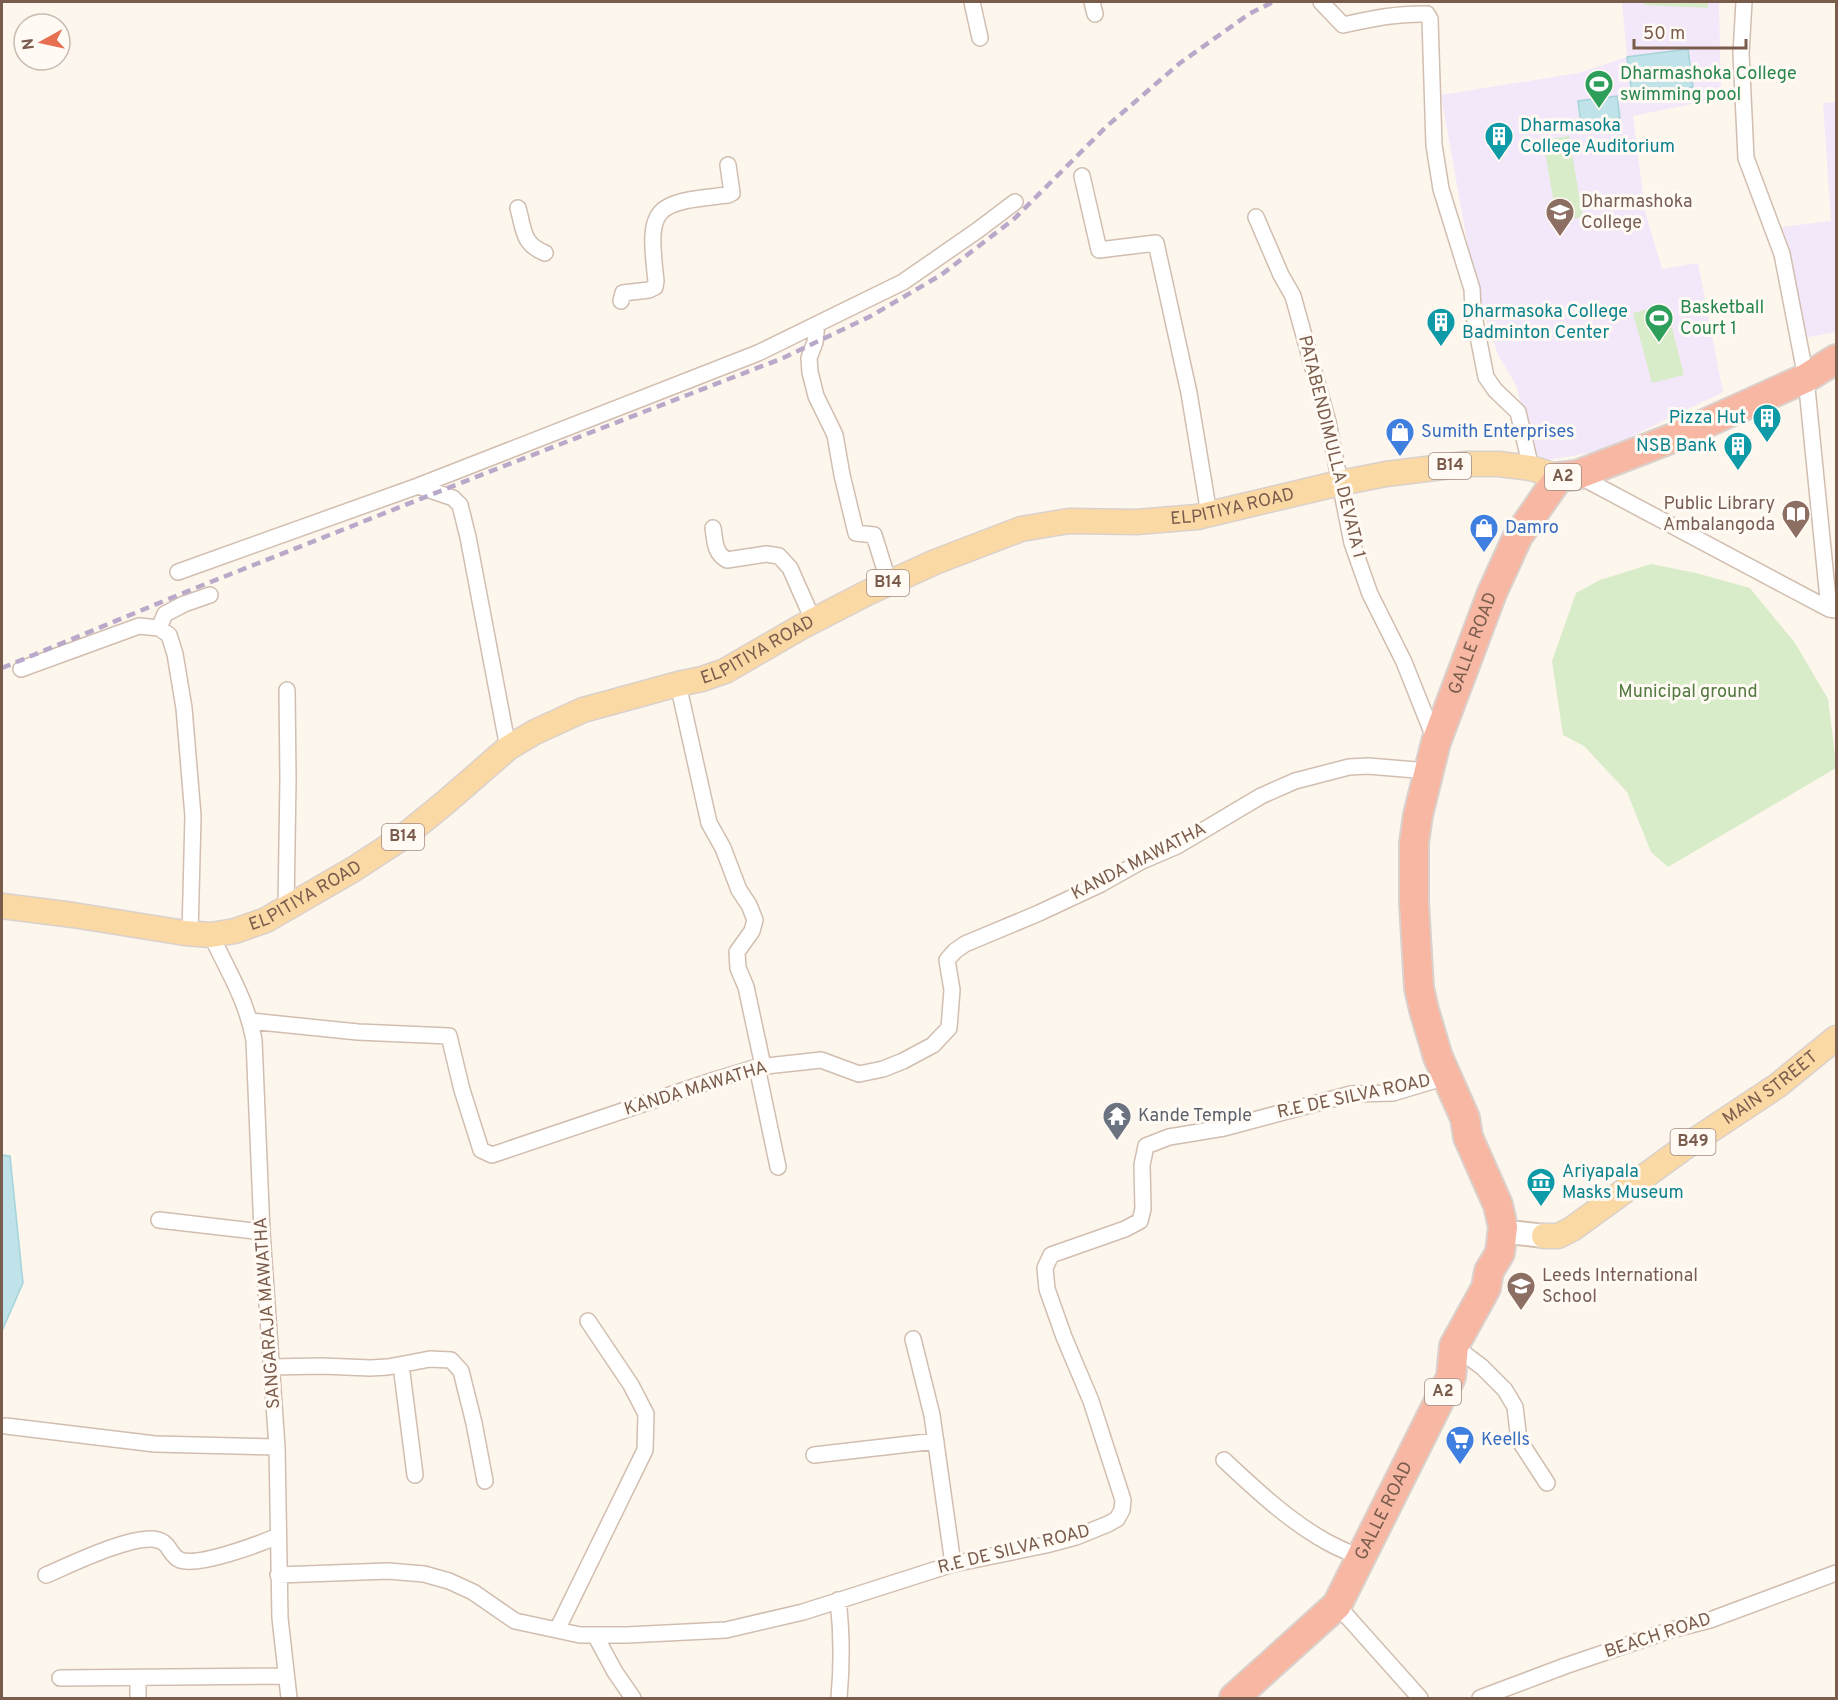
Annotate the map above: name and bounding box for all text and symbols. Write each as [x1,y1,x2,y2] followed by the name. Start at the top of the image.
[12,12,72,72] north arrow
[1634,12,1746,50] scale bar
[1643,23,1685,46] text: 50 m
[18,37,40,51] text: N
[1620,63,1797,107] place label: Dharmashoka College swimming pool
[1583,68,1615,110] sports icon: Dharmashoka College swimming pool
[1520,115,1675,159] place label: Dharmasoka College Auditorium
[1483,120,1515,162] building icon: Dharmasoka College Auditorium
[1581,191,1692,235] place label: Dharmashoka College
[1544,196,1576,238] school or university icon: Dharmashoka College
[1680,297,1764,341] place label: Basketball Court 1
[1462,301,1628,345] place label: Dharmasoka College Badminton Center
[1643,302,1675,344] sports icon: Basketball Court 1
[1425,306,1457,348] building icon: Dharmasoka College Badminton Center
[1292,333,1370,561] street label: PATABENDIMULLA DEVATA 1
[1751,402,1783,444] building icon: Pizza Hut
[1669,407,1746,430] place label: Pizza Hut
[1384,416,1416,458] shop icon: Sumith Enterprises
[1421,421,1574,444] place label: Sumith Enterprises
[1722,430,1754,472] building icon: NSB Bank
[1636,435,1717,458] place label: NSB Bank
[1429,453,1471,479] road number: B14
[1545,464,1581,490] road number: A2
[1169,483,1297,531] street label: ELPITIYA ROAD
[1663,493,1775,537] place label: Public Library Ambalangoda
[1780,498,1812,540] library icon: Public Library Ambalangoda
[1468,512,1500,554] shop icon: Damro
[1505,517,1559,540] place label: Damro
[867,570,909,596] road number: B14
[1443,589,1503,698] street label: GALLE ROAD
[698,611,818,690] street label: ELPITIYA ROAD
[1618,681,1758,704] park label: Municipal ground
[1068,818,1210,906] street label: KANDA MAWATHA
[382,824,424,850] road number: B14
[246,855,366,937] street label: ELPITIYA ROAD
[1718,1046,1823,1130] street label: MAIN STREET
[622,1056,770,1122] street label: KANDA MAWATHA
[1275,1069,1433,1125] street label: R.E DE SILVA ROAD
[1101,1100,1133,1142] temple icon: Kande Temple
[1138,1105,1252,1128] place label: Kande Temple
[1670,1129,1716,1155] road number: B49
[1562,1161,1684,1205] place label: Ariyapala Masks Museum
[1525,1166,1557,1208] museum icon: Ariyapala Masks Museum
[250,1216,286,1410] street label: SANGARAJA MAWATHA
[1542,1265,1698,1309] place label: Leeds International School
[1505,1270,1537,1312] school or university icon: Leeds International School
[1425,1379,1461,1405] road number: A2
[1444,1424,1476,1466] supermarket icon: Keells
[1481,1429,1530,1452] place label: Keells
[1350,1458,1418,1564] street label: GALLE ROAD
[935,1520,1093,1580] street label: R.E DE SILVA ROAD
[1602,1608,1714,1664] street label: BEACH ROAD

